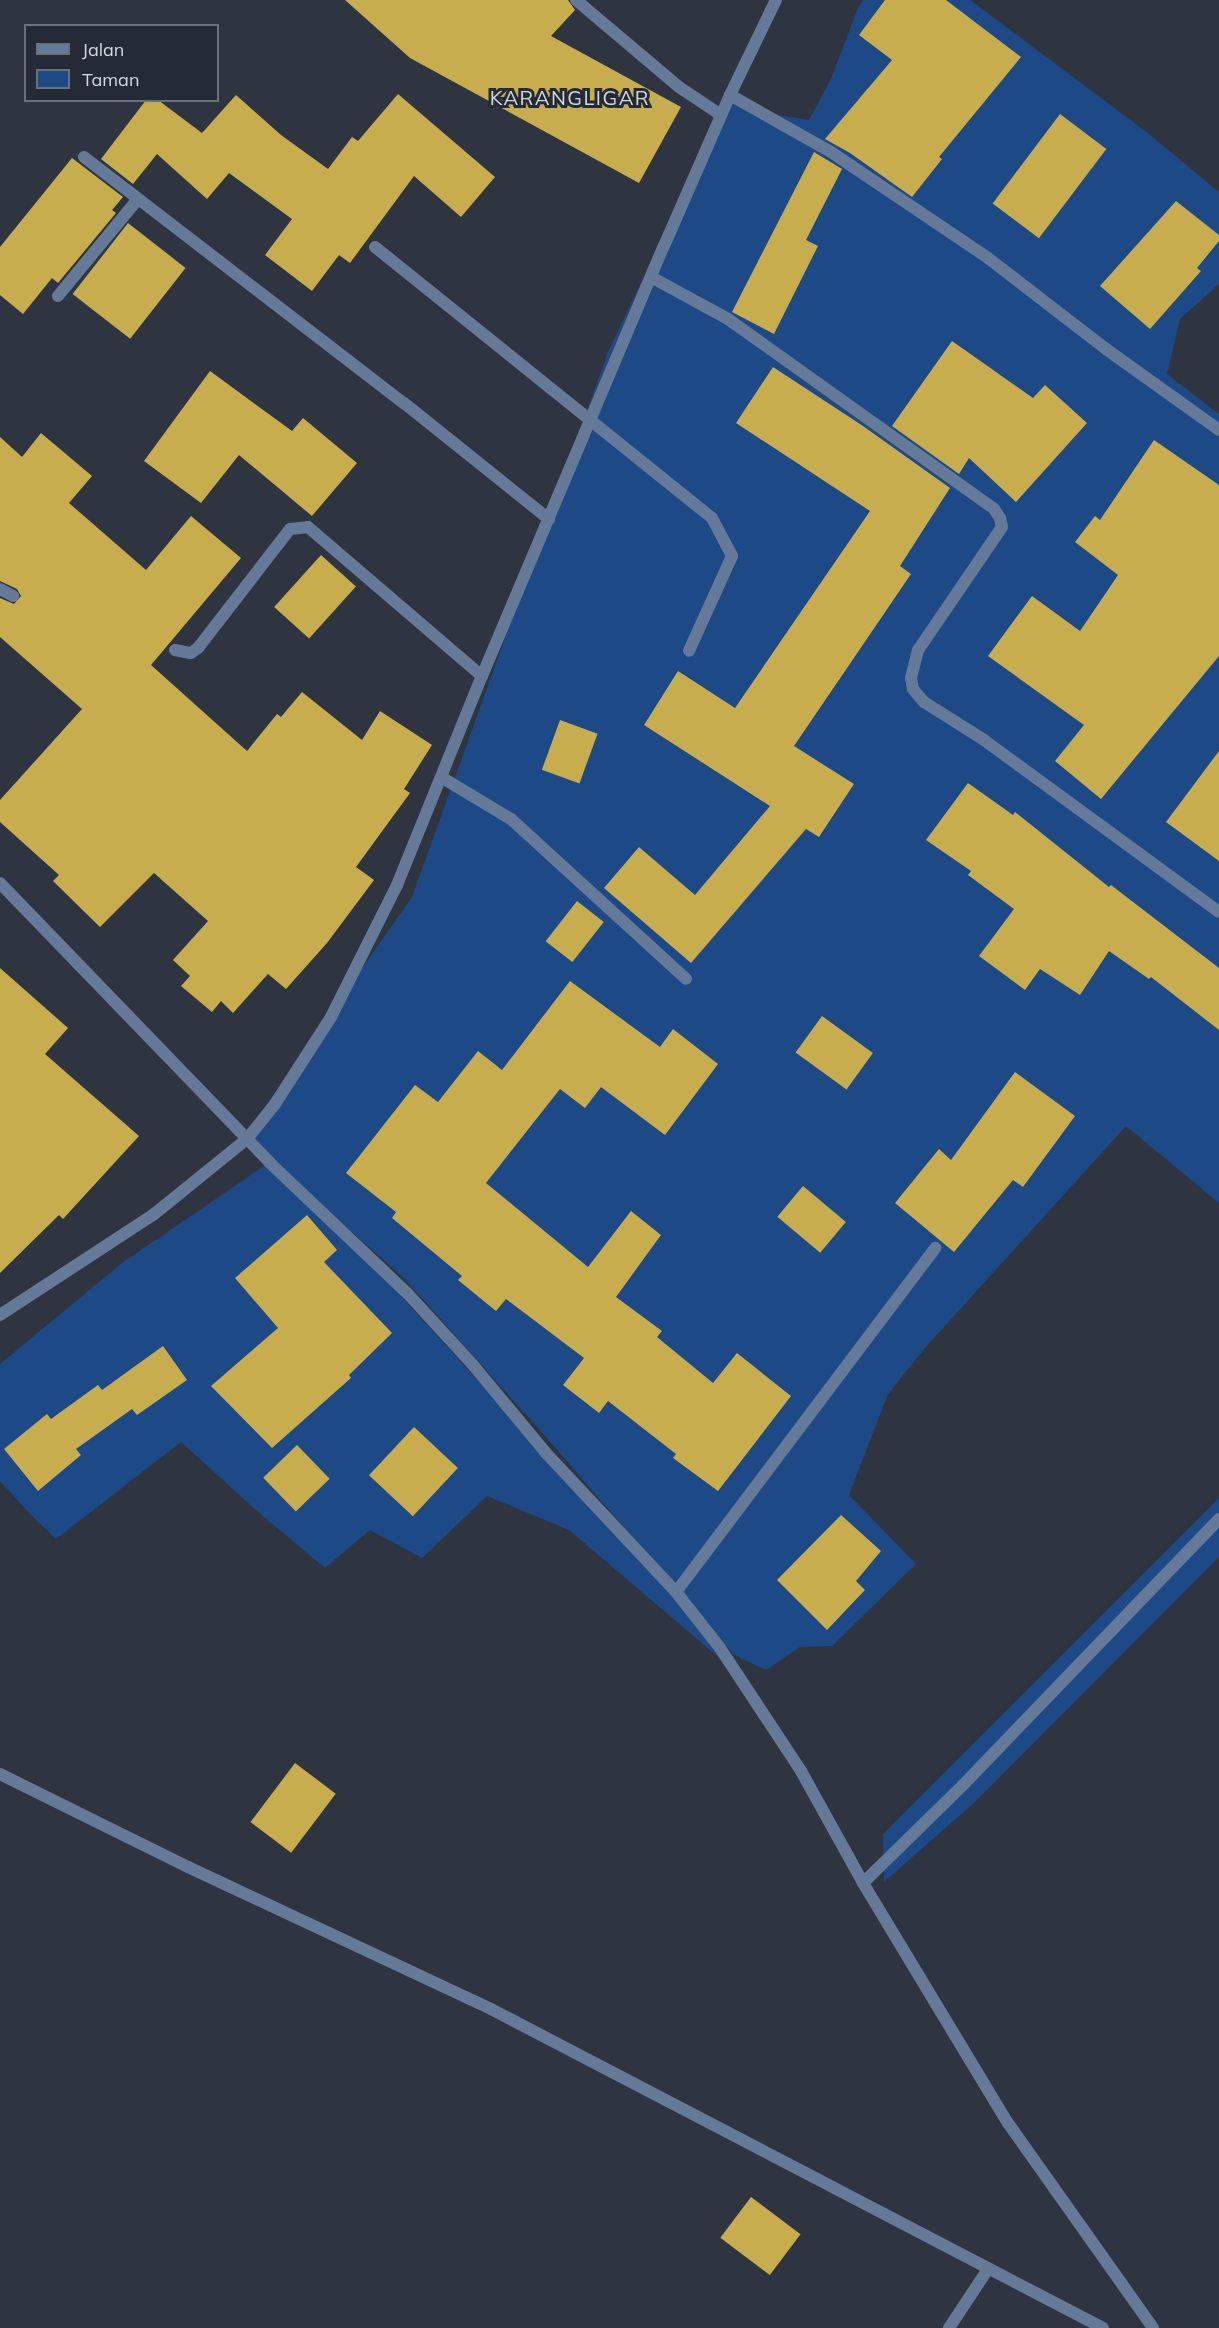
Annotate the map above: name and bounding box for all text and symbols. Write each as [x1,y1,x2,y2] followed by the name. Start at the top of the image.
[24,24,219,102] legend
[82,38,124,61] text: Jalan
[82,68,139,91] text: Taman
[490,85,650,109] district label: KARANGLIGAR

